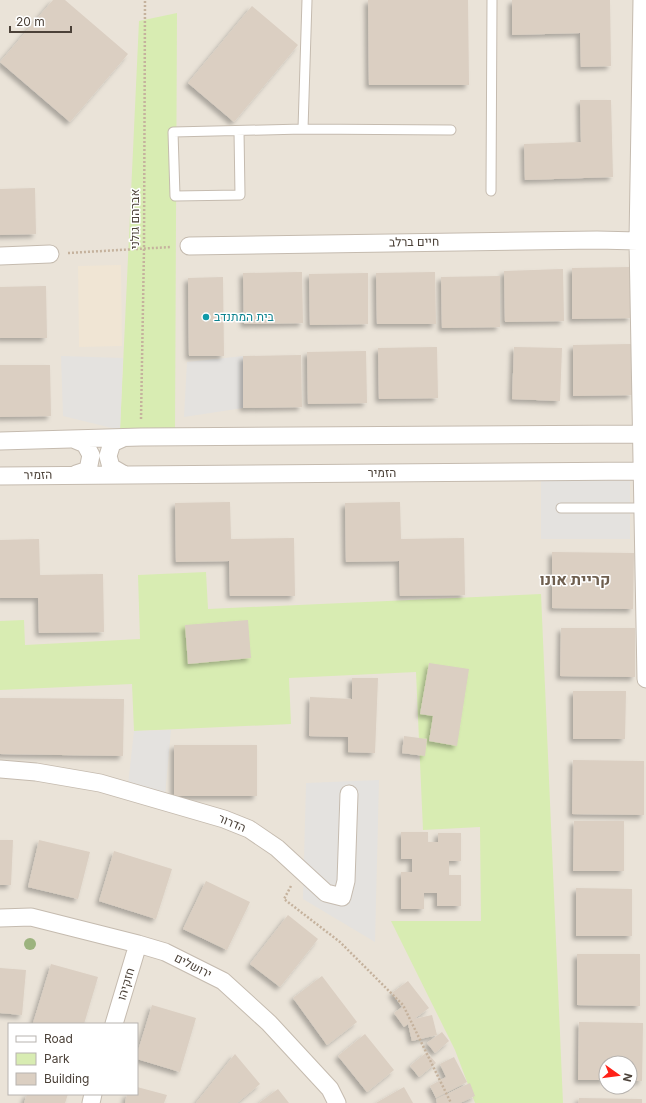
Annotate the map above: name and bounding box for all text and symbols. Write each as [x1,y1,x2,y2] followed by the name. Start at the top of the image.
[10,8,71,34] scale bar
[16,14,45,29] text: 20 m
[127,189,142,249] street label: אברהם גולני
[389,234,439,249] street label: חיים ברלב
[214,309,275,324] place label: בית המתנדב
[201,312,211,322] marker: בית המתנדב
[368,465,396,480] street label: הזמיר
[24,467,52,482] street label: הזמיר
[540,569,610,589] district label: קריית אונו
[216,810,248,835] street label: הדרור
[172,950,214,981] street label: ירושלים
[113,966,138,1002] street label: חזקיהו
[8,1023,138,1095] legend
[44,1031,73,1046] text: Road
[44,1051,70,1066] text: Park
[598,1055,638,1095] north arrow
[44,1071,89,1086] text: Building
[620,1072,636,1083] text: N

